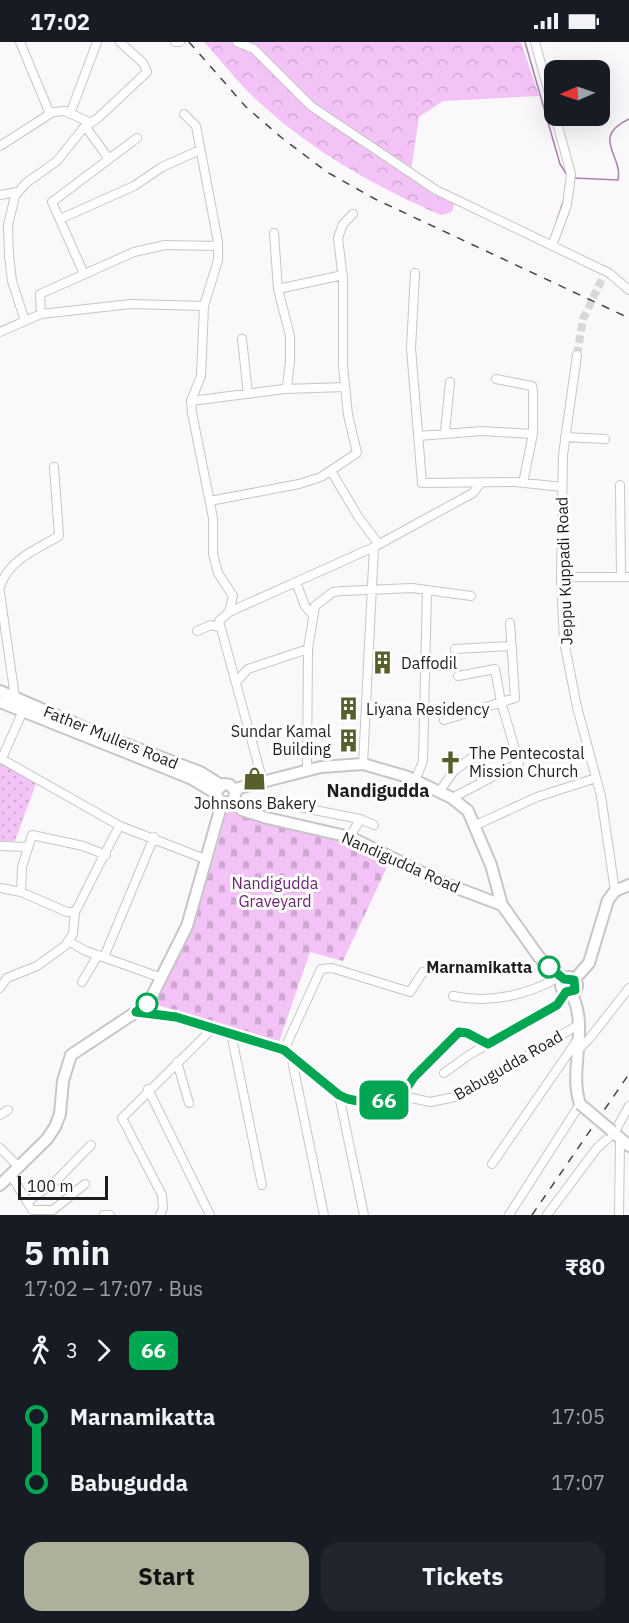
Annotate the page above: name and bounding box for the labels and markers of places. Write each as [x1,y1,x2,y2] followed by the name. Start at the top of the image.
[370,650,396,676] building icon: Daffodil
[401,653,457,673] place label: Daffodil
[335,696,361,722] building icon: Liyana Residency
[366,699,490,719] place label: Liyana Residency
[231,721,332,759] place label: Sundar Kamal Building
[336,727,362,753] building icon: Sundar Kamal Building
[469,743,585,781] place label: The Pentecostal Mission Church
[438,749,464,775] church icon: The Pentecostal Mission Church
[242,765,268,791] shop icon: Johnsons Bakery
[194,793,316,813] place label: Johnsons Bakery
[538,956,560,978] marker: Marnamikatta
[426,957,532,977] place label: Marnamikatta
[136,993,158,1015] unlabelled marker

